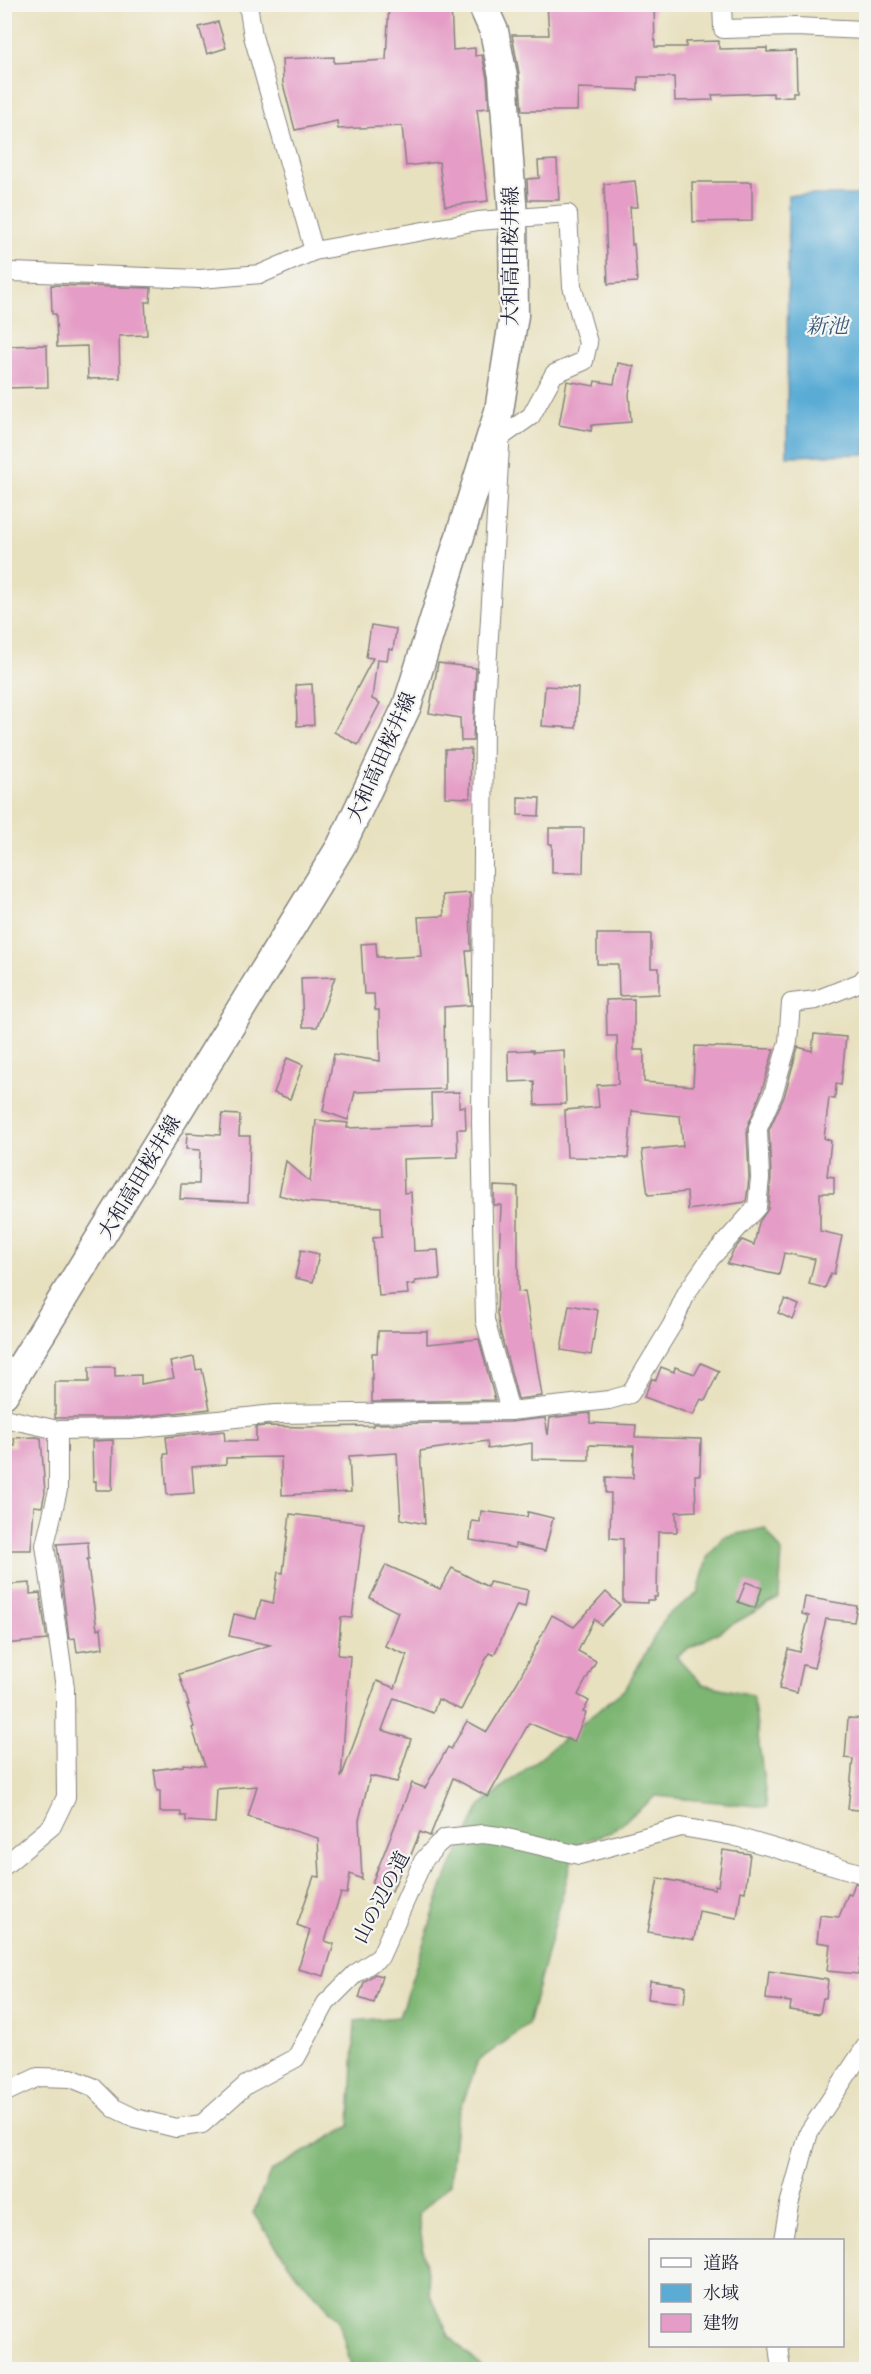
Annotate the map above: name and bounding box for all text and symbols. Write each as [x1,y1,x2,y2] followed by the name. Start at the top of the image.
[498,186,522,326] street label: 大和高田桜井線
[806,313,850,338] water label: 新池
[342,688,420,826] street label: 大和高田桜井線
[93,1111,185,1243] street label: 大和高田桜井線
[348,1847,414,1947] street label: 山の辺の道
[649,2239,844,2347] legend
[703,2252,739,2274] text: 道路
[703,2282,739,2304] text: 水域
[703,2312,739,2334] text: 建物

